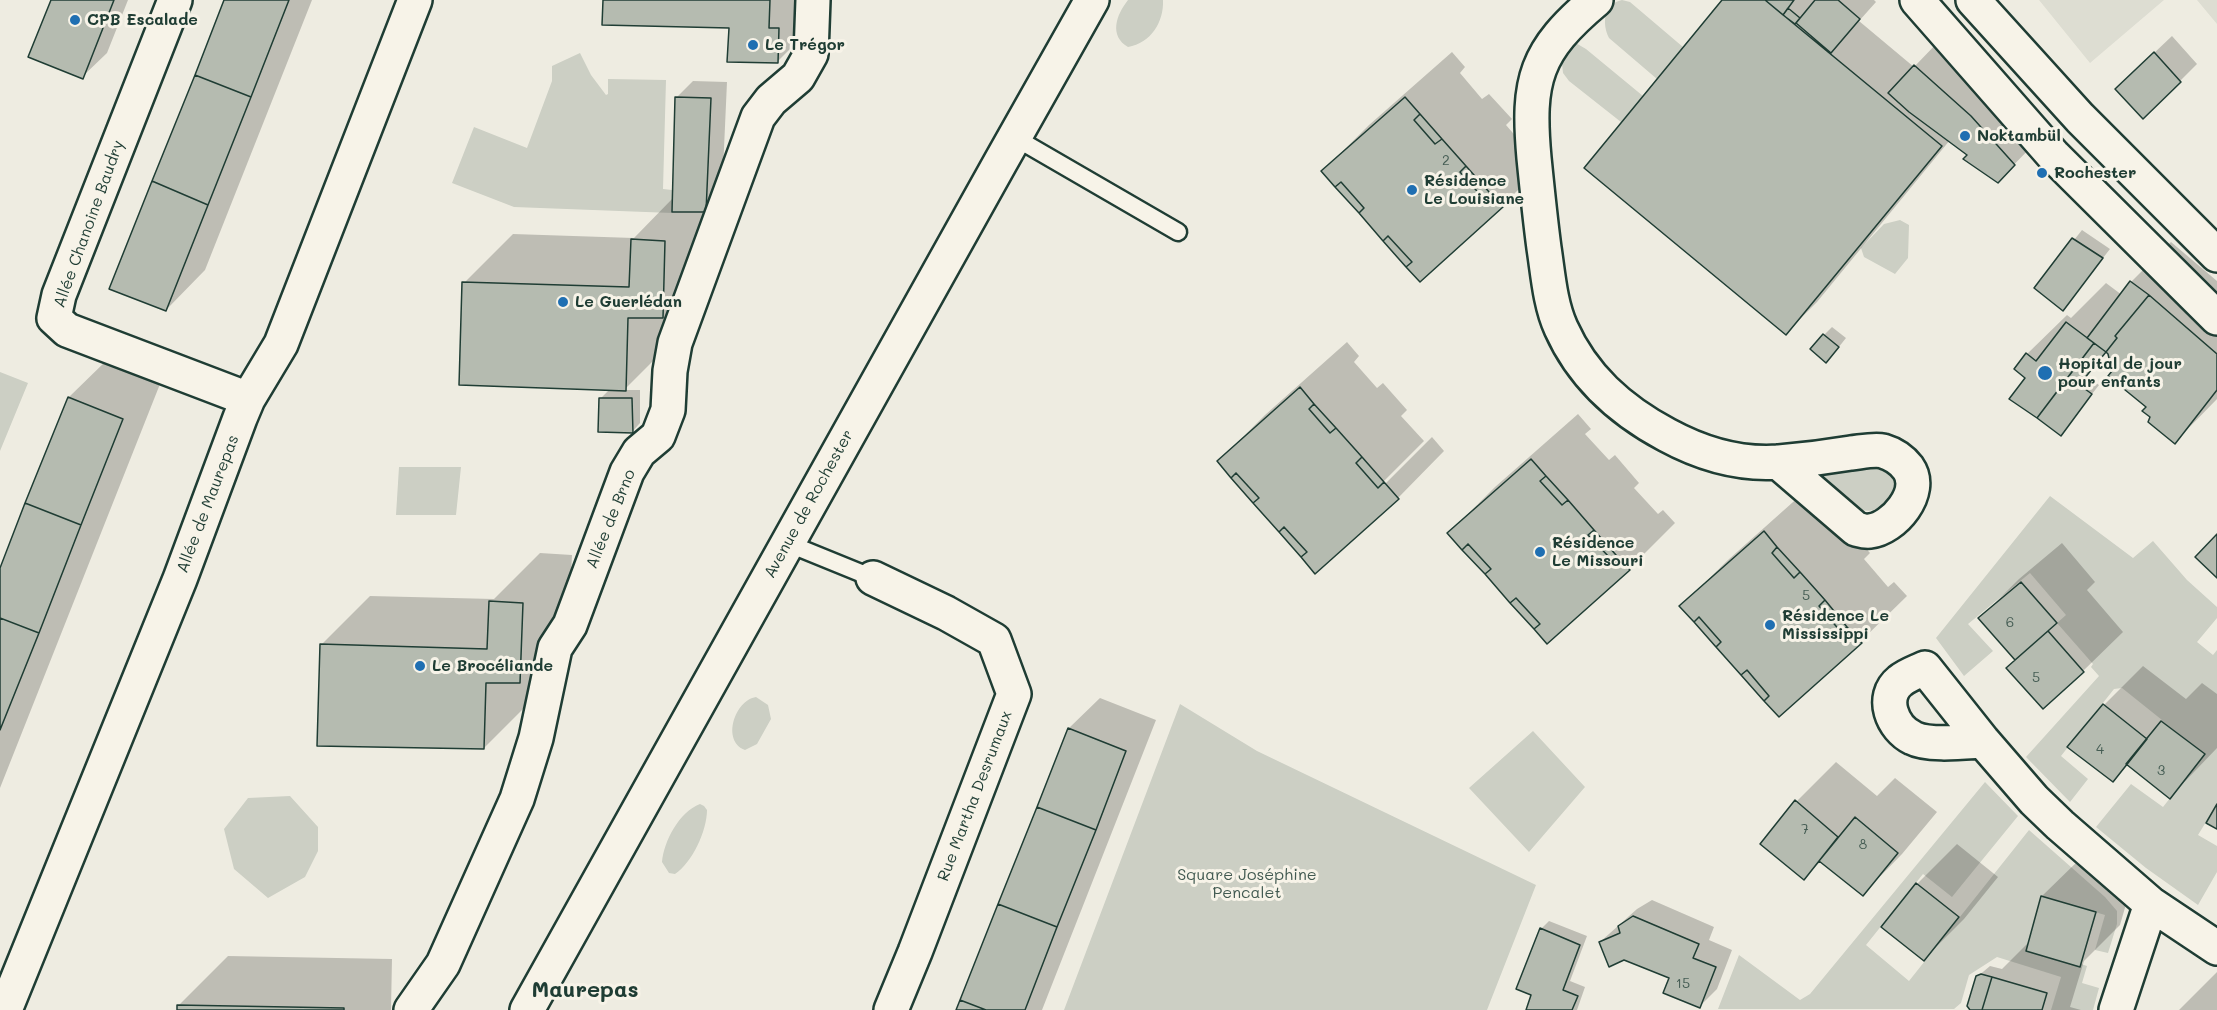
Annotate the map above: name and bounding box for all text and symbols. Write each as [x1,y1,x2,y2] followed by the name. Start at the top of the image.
[87,10,198,30] place label: CPB Escalade
[68,13,82,27] marker: CPB Escalade
[765,35,845,55] place label: Le Trégor
[746,38,760,52] marker: Le Trégor
[1977,126,2061,146] place label: Noktambül
[1958,129,1972,143] marker: Noktambül
[50,138,128,310] street label: Allée Chanoine Baudry
[1442,153,1450,169] house number: 2
[2054,163,2136,183] place label: Rochester
[2035,166,2049,180] marker: Rochester
[1424,171,1524,209] place label: Résidence Le Louisiane
[1405,183,1419,197] marker: Résidence Le Louisiane
[575,292,682,312] place label: Le Guerlédan
[556,295,570,309] marker: Le Guerlédan
[2058,354,2182,392] place label: Hopital de jour pour enfants
[2036,364,2054,382] marker: Hopital de jour pour enfants
[760,427,858,581] street label: Avenue de Rochester
[173,432,243,576] street label: Allée de Maurepas
[582,466,640,572] street label: Allée de Brno
[1552,533,1644,571] place label: Résidence Le Missouri
[1533,545,1547,559] marker: Résidence Le Missouri
[1802,588,1810,604] house number: 5
[1782,606,1889,644] place label: Résidence Le Mississippi
[2006,615,2014,631] house number: 6
[1763,618,1777,632] marker: Résidence Le Mississippi
[432,656,553,676] place label: Le Brocéliande
[413,659,427,673] marker: Le Brocéliande
[2032,670,2040,686] house number: 5
[934,708,1016,884] street label: Rue Martha Desrumaux
[2096,742,2104,758] house number: 4
[2157,763,2165,779] house number: 3
[1801,822,1809,838] house number: 7
[1859,837,1867,853] house number: 8
[1177,865,1317,903] park label: Square Joséphine Pencalet
[1676,976,1690,992] house number: 15
[532,977,638,1003] district label: Maurepas

